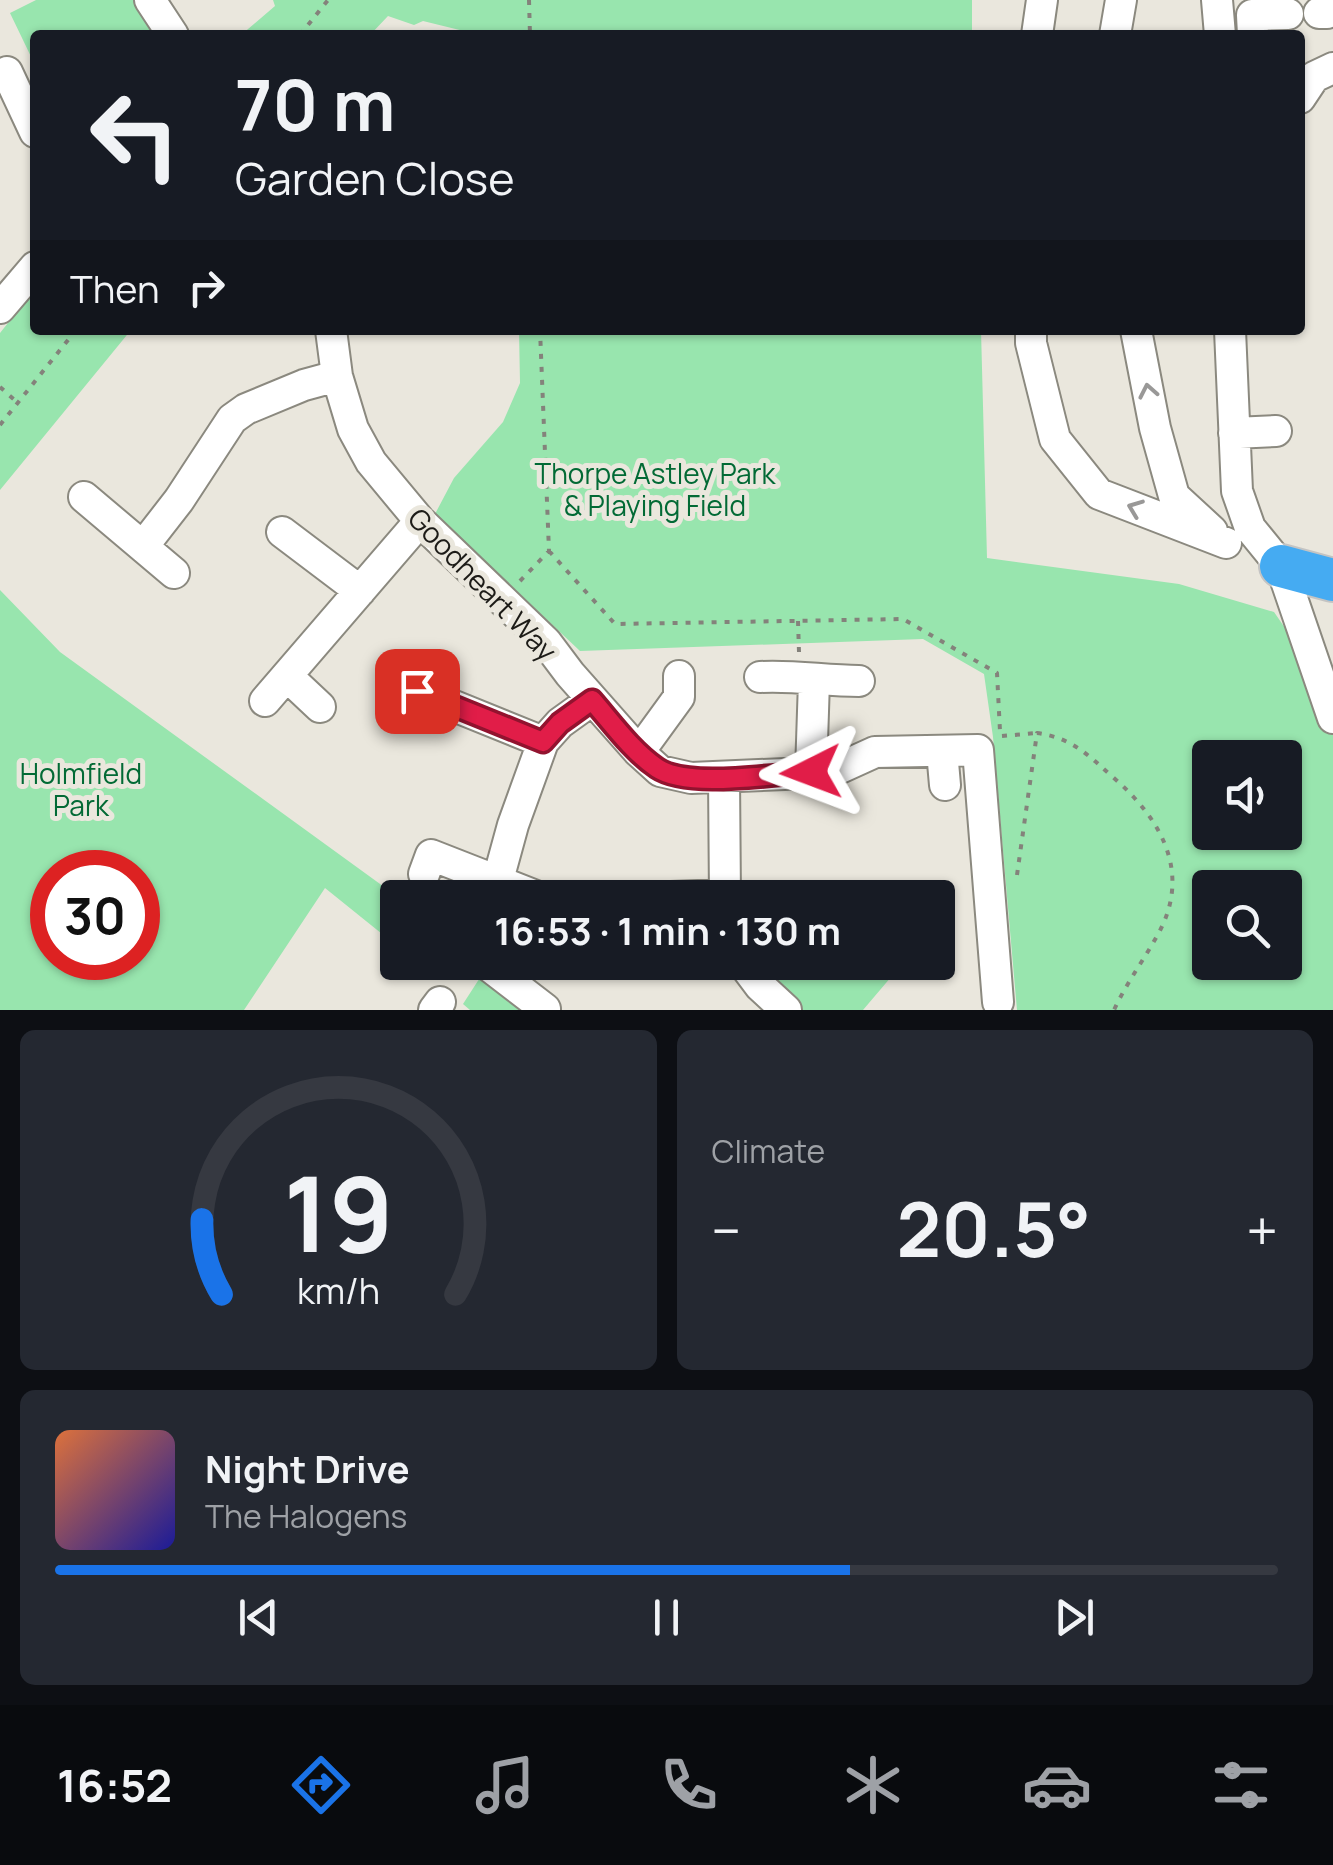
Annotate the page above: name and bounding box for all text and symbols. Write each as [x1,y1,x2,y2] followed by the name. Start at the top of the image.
[235,56,395,152] text: 70 m
[70,70,200,200] icon: left
[235,147,515,209] text: Garden Close
[179,260,234,315] icon: right
[70,262,159,314] text: Then
[1138,383,1159,399] one-way arrow
[535,454,777,524] park label: Thorpe Astley Park & Playing Field
[400,499,566,669] street label: Goodheart Way
[1127,499,1144,520] one-way arrow
[375,649,460,734] pin
[390,664,445,719] icon: arrive
[759,720,863,824] position arrow
[1192,740,1302,980] map controls
[1192,740,1302,850] button: sound
[20,754,142,824] park label: Holmfield Park
[30,850,160,980] speed limit sign: 30
[1192,870,1302,980] button: search
[494,904,841,956] text: 16:53 · 1 min · 130 m
[712,1129,825,1173] text: Climate
[283,1141,393,1283] text: 19
[897,1177,1091,1280] text: 20.5°
[712,1192,741,1268] text: −
[1246,1192,1278,1268] text: +
[297,1266,380,1315] text: km/h
[205,1442,410,1494] text: Night Drive
[205,1494,407,1538] text: The Halogens
[231,1590,286,1645] icon: previous
[639,1590,694,1645] icon: pause
[1047,1590,1102,1645] icon: next
[286,1750,356,1820] icon: directions
[470,1750,540,1820] icon: music
[654,1750,724,1820] icon: phone
[838,1750,908,1820] icon: climate
[1022,1750,1092,1820] icon: car
[1206,1750,1276,1820] icon: filters
[57,1754,172,1816] text: 16:52

